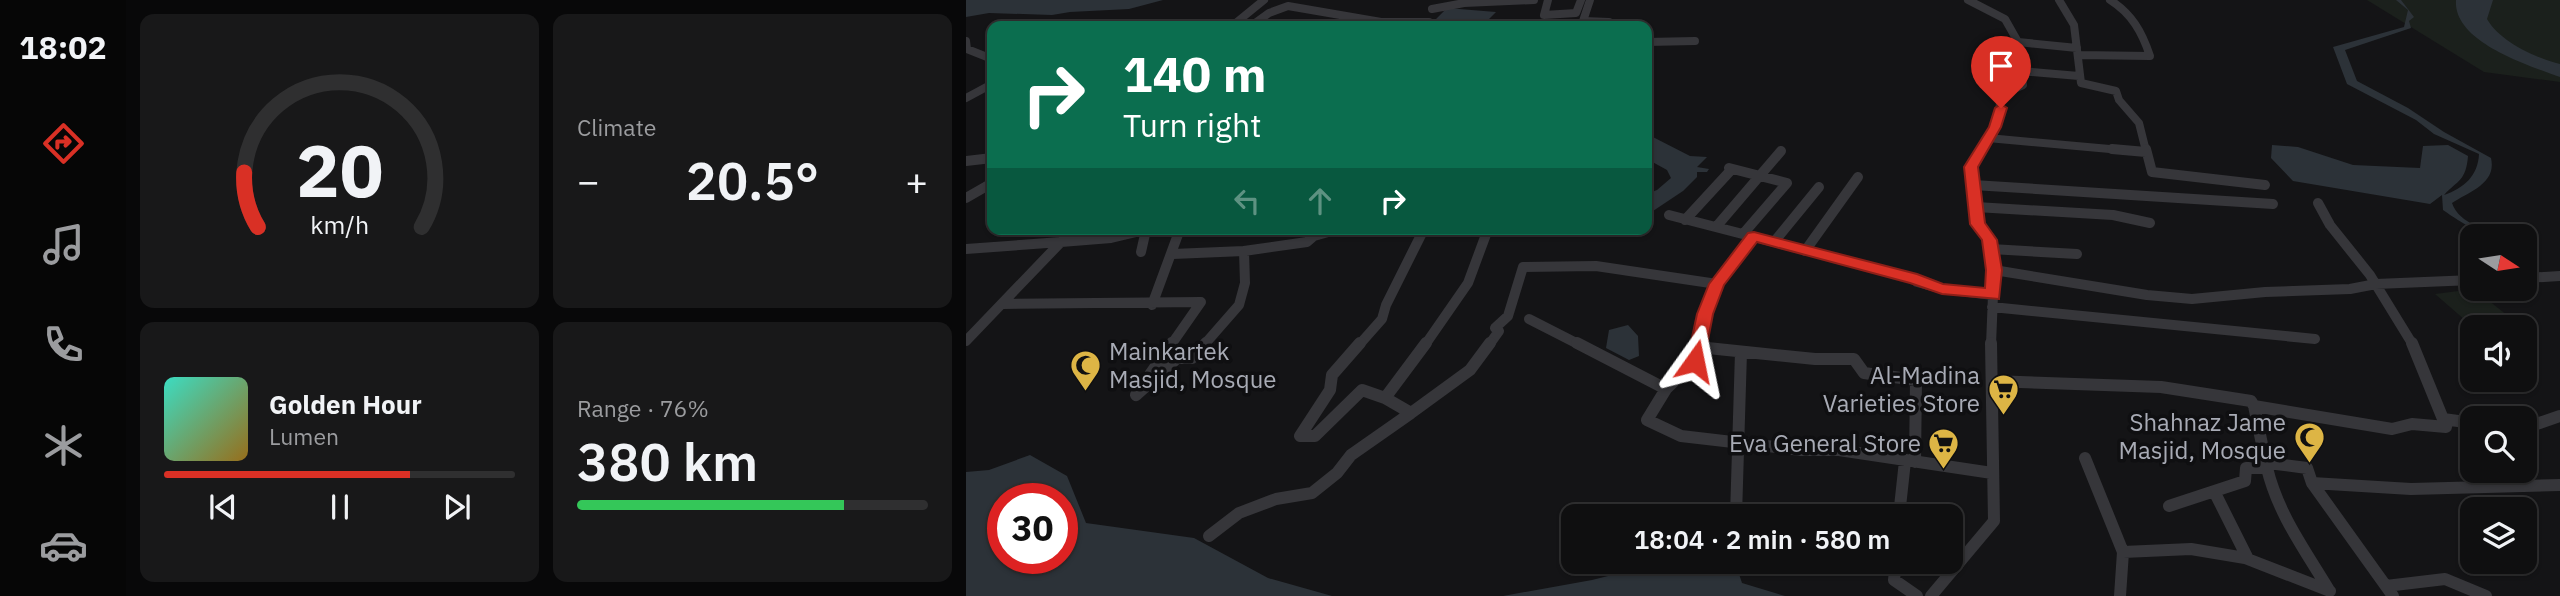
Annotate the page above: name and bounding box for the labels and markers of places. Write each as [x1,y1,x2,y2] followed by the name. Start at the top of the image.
[1971,36,2031,108] pin
[1109,335,1276,395] place label: Mainkartek Masjid, Mosque
[1069,349,1103,393] mosque icon: Mainkartek Masjid, Mosque
[1823,359,1980,419] place label: Al-Madina Varieties Store
[1986,373,2020,417] supermarket icon: Al-Madina Varieties Store
[2119,406,2286,466] place label: Shahnaz Jame Masjid, Mosque
[2292,420,2326,464] mosque icon: Shahnaz Jame Masjid, Mosque
[1729,427,1921,459] place label: Eva General Store
[1927,427,1961,471] supermarket icon: Eva General Store

